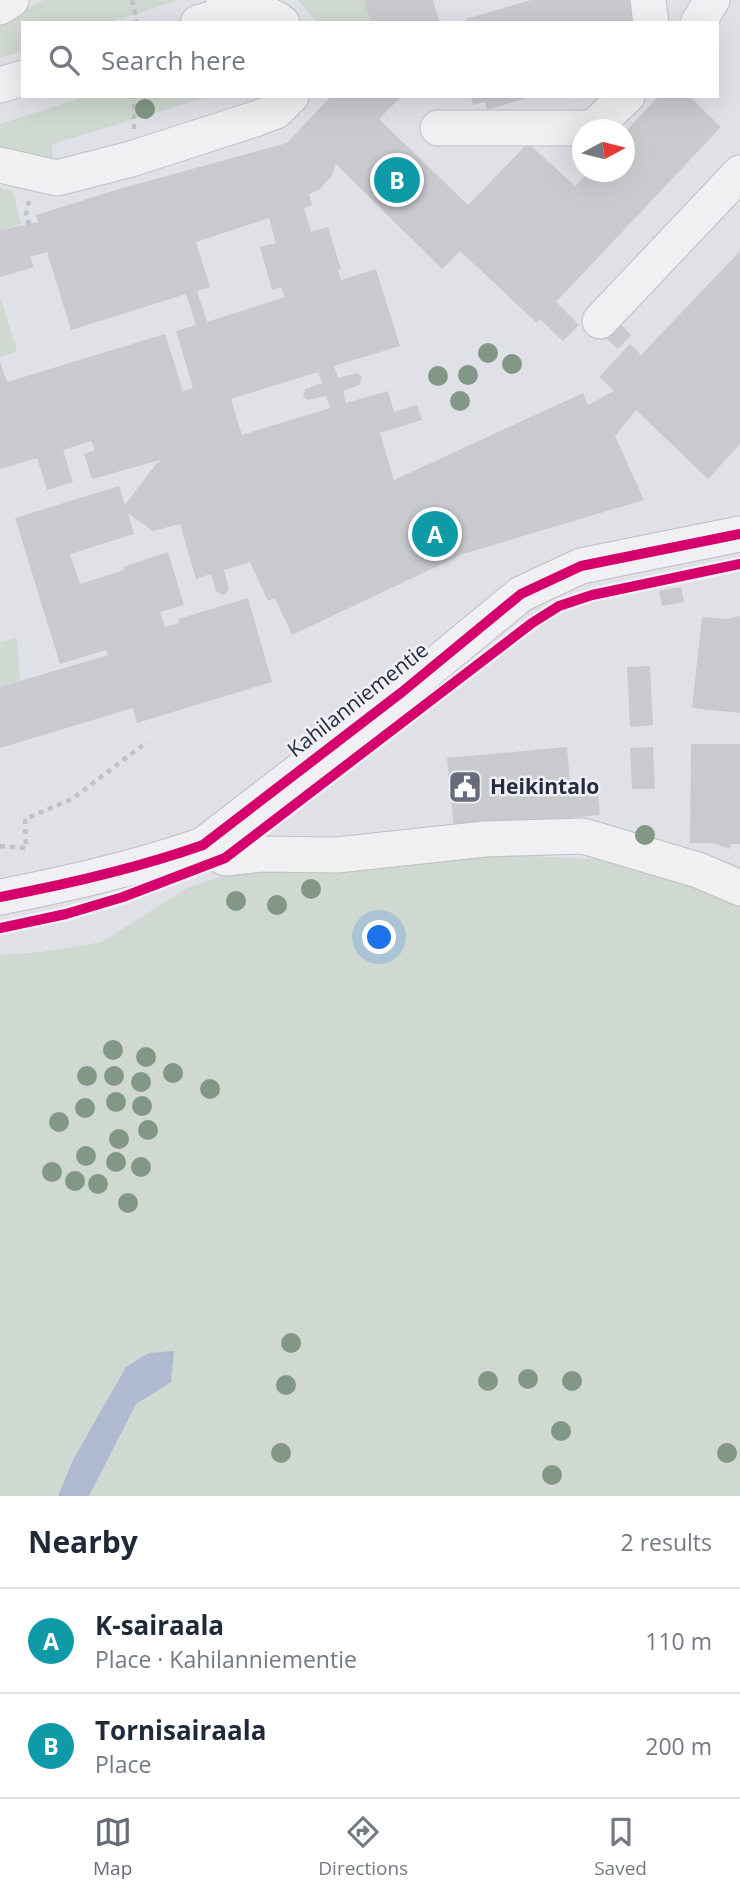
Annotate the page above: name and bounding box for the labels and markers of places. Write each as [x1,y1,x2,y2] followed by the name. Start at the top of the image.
[374,154,420,206] pin: B
[412,508,458,560] pin: A
[446,768,484,806] public building icon: Heikintalo
[490,772,599,800] place label: Heikintalo

